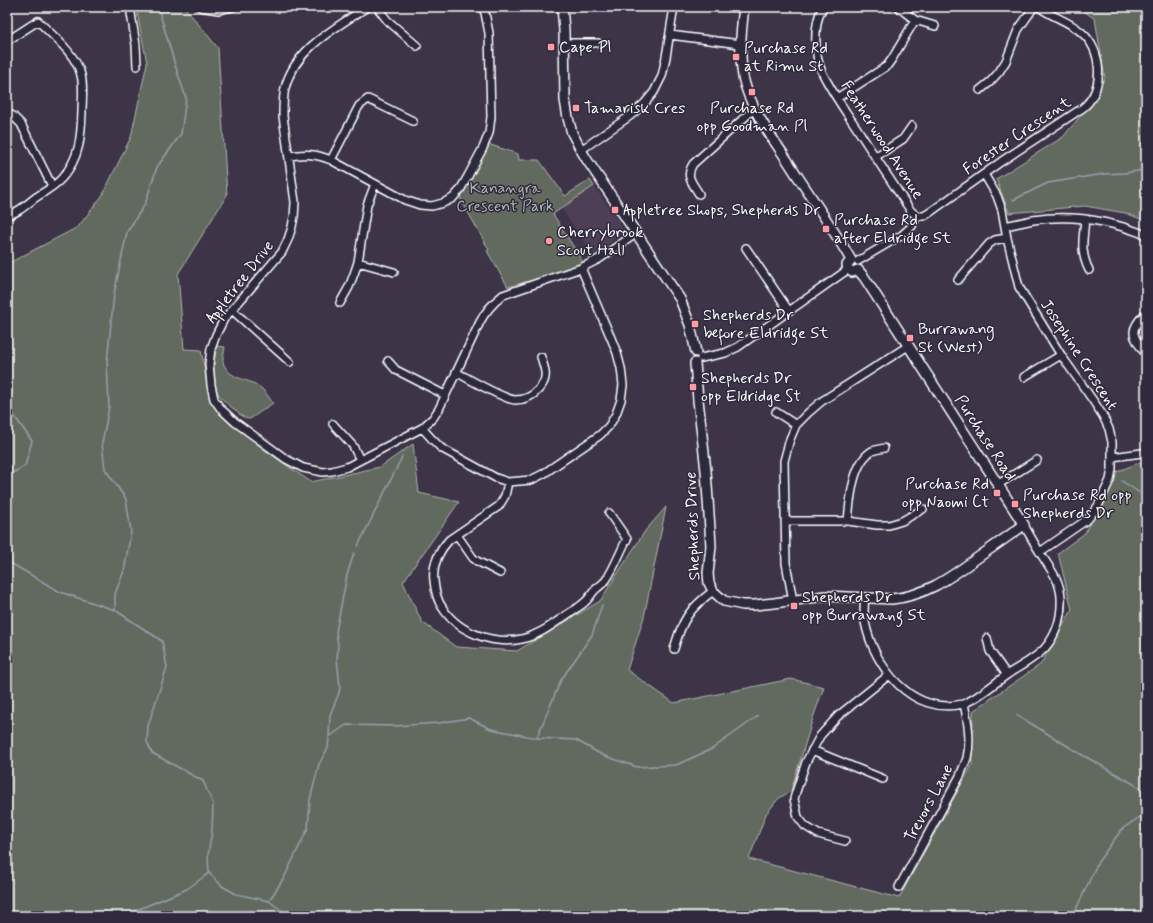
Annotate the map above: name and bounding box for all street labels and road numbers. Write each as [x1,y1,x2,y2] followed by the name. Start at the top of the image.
[836,77,928,204] street label: Featherwood Avenue
[959,92,1076,180] street label: Forester Crescent
[201,236,280,328] street label: Appletree Drive
[1035,296,1123,414] street label: Josephine Crescent
[949,391,1021,485] street label: Purchase Road
[681,471,705,581] street label: Shepherds Drive
[900,760,958,846] street label: Trevors Lane

